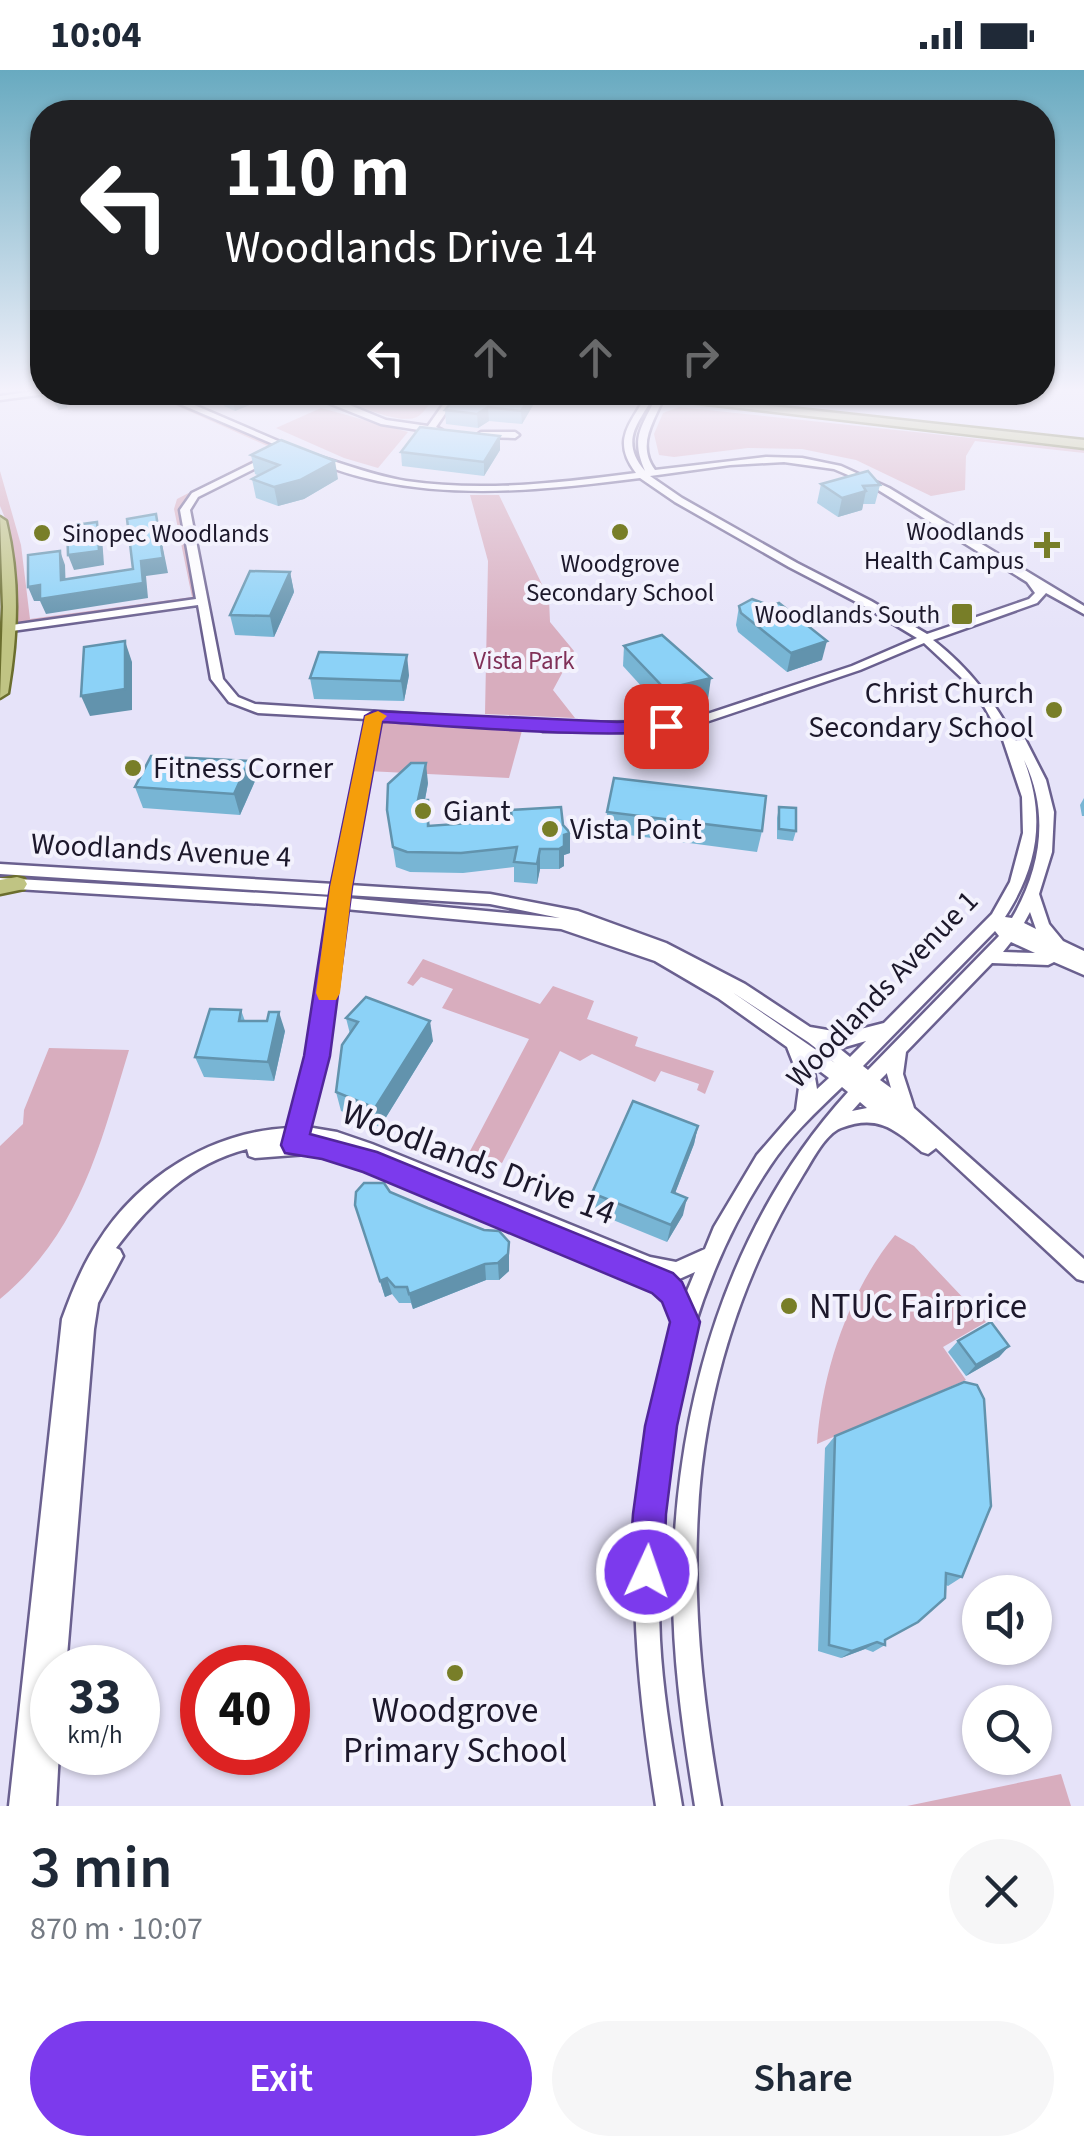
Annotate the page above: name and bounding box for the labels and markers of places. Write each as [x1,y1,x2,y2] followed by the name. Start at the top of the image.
[864,514,1024,579] place label: Woodlands Health Campus
[62,516,269,552] place label: Sinopec Woodlands
[609,521,631,543] marker: Woodgrove Secondary School
[31,522,53,544] marker: Sinopec Woodlands
[1034,532,1060,558] marker: Woodlands Health Campus
[526,546,714,611] place label: Woodgrove Secondary School
[755,597,940,633] place label: Woodlands South
[949,601,975,627] marker: Woodlands South
[808,672,1034,749] place label: Christ Church Secondary School
[624,684,709,769] pin
[1043,699,1065,721] marker: Christ Church Secondary School
[153,747,334,790] place label: Fitness Corner
[122,757,144,779] marker: Fitness Corner
[443,790,511,833] place label: Giant
[412,800,434,822] marker: Giant
[570,808,702,851] place label: Vista Point
[539,818,561,840] marker: Vista Point
[809,1282,1027,1332] place label: NTUC Fairprice
[778,1295,800,1317] marker: NTUC Fairprice
[444,1662,466,1684] marker: Woodgrove Primary School
[343,1686,567,1776] place label: Woodgrove Primary School

